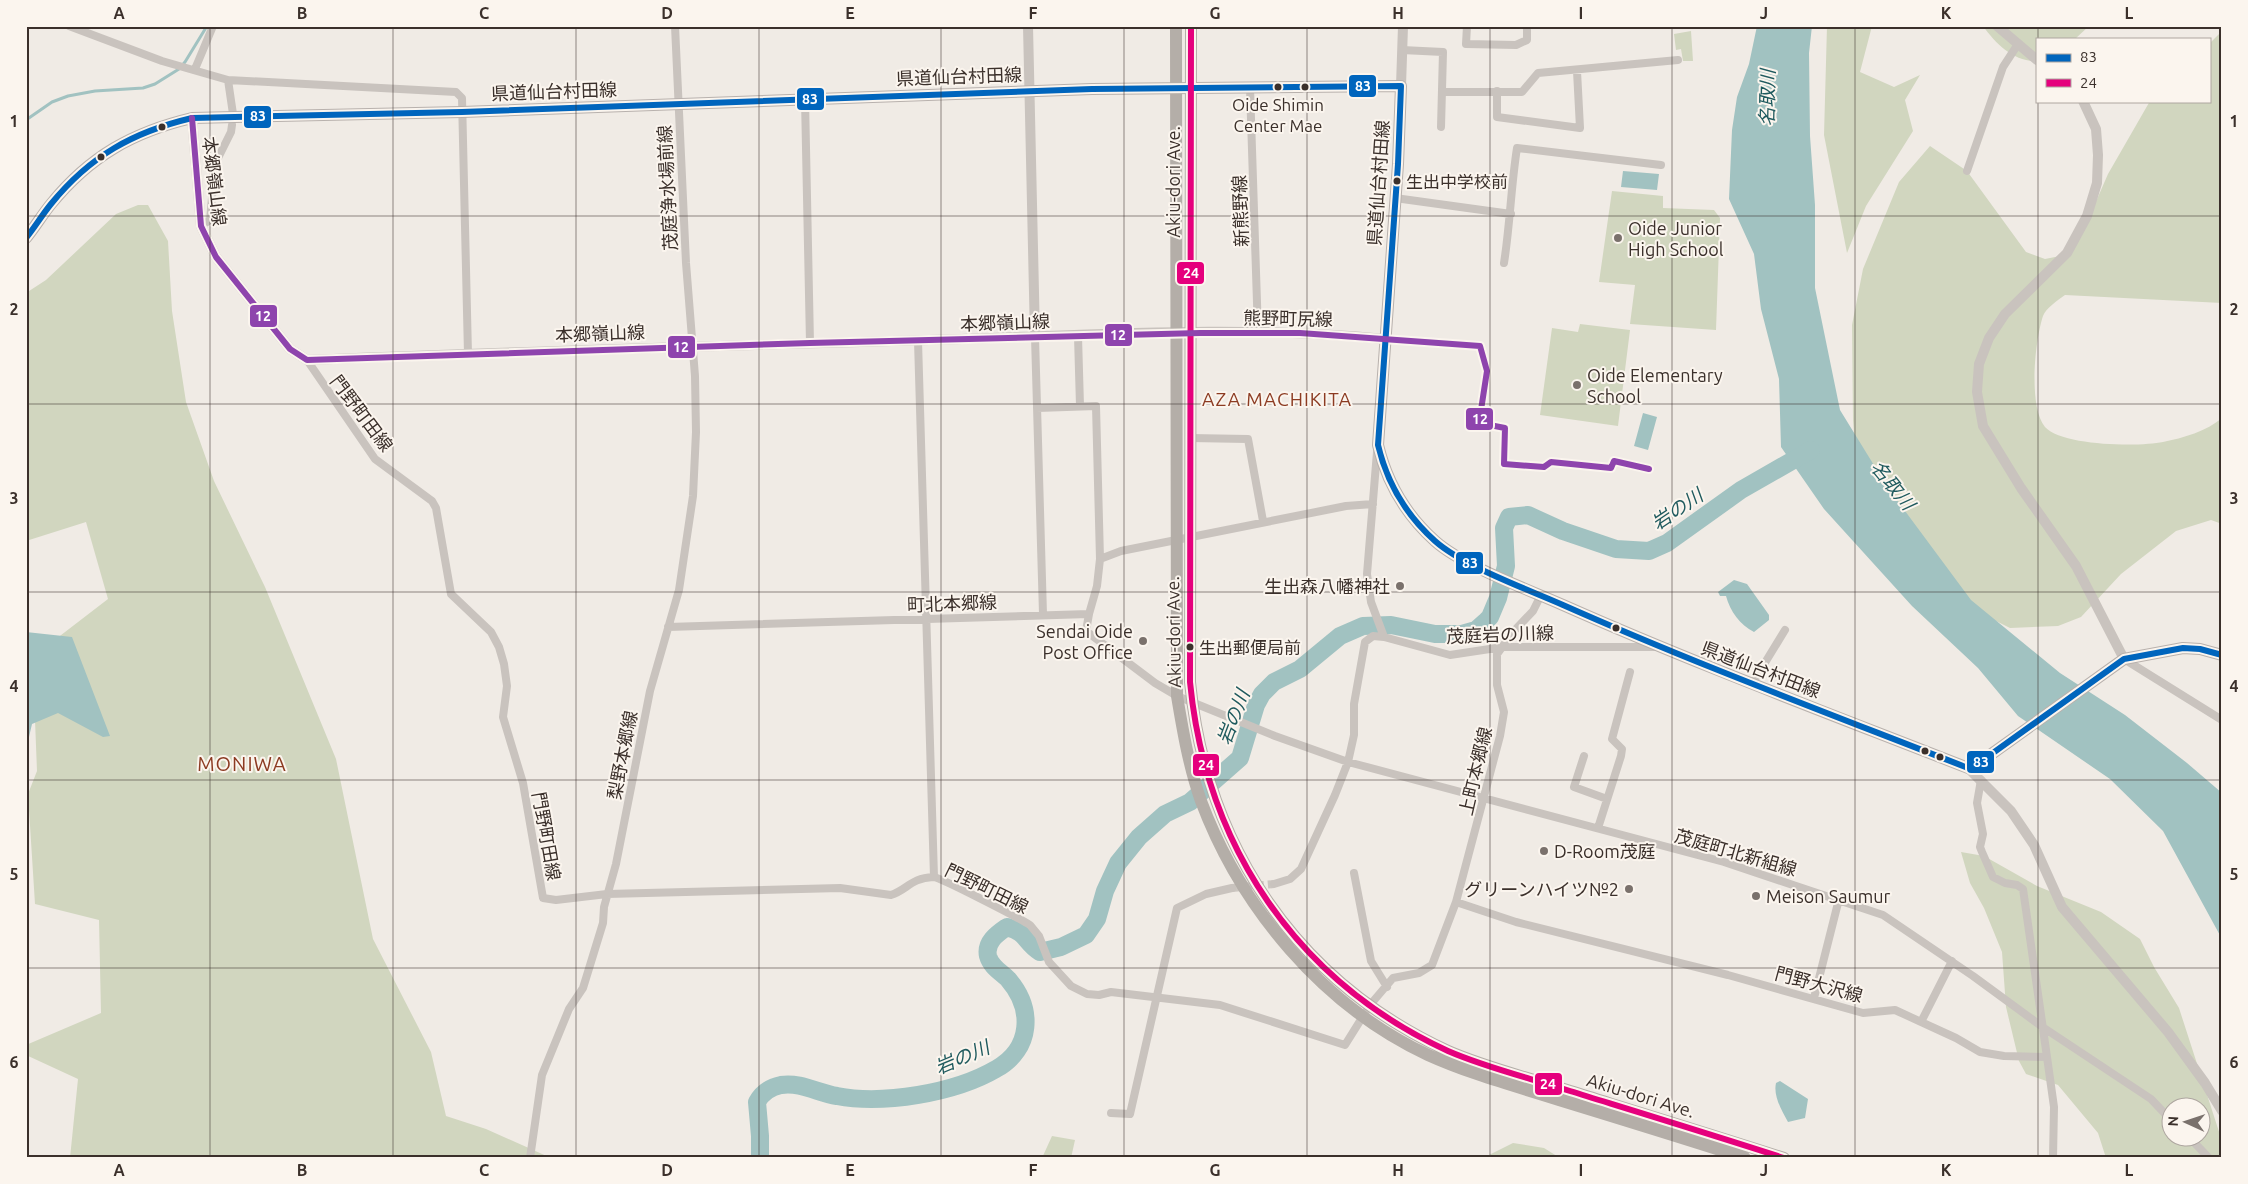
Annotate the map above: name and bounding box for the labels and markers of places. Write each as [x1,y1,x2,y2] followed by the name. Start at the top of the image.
[1273,82,1283,92] marker: Oide Shimin Center Mae
[1300,82,1310,92] unlabelled marker
[1232,95,1324,135] place label: Oide Shimin Center Mae
[157,122,167,132] unlabelled marker
[96,152,106,162] unlabelled marker
[1406,172,1508,191] place label: 生出中学校前
[1392,176,1402,186] marker: 生出中学校前
[1628,218,1724,259] place label: Oide Junior High School
[1612,232,1624,244] marker: Oide Junior High School
[1587,365,1723,406] place label: Oide Elementary School
[1571,379,1583,391] marker: Oide Elementary School
[1264,576,1390,596] place label: 生出森八幡神社
[1394,580,1406,592] marker: 生出森八幡神社
[1036,621,1133,662] place label: Sendai Oide Post Office
[1611,623,1621,633] unlabelled marker
[1137,635,1149,647] marker: Sendai Oide Post Office
[1199,638,1301,657] place label: 生出郵便局前
[1185,642,1195,652] marker: 生出郵便局前
[1920,746,1930,756] unlabelled marker
[1935,752,1945,762] unlabelled marker
[1554,841,1656,861] place label: D-Room茂庭
[1538,845,1550,857] marker: D-Room茂庭
[1464,879,1619,899] place label: グリーンハイツ№2
[1623,883,1635,895] marker: グリーンハイツ№2
[1766,886,1890,906] place label: Meison Saumur
[1750,890,1762,902] marker: Meison Saumur

